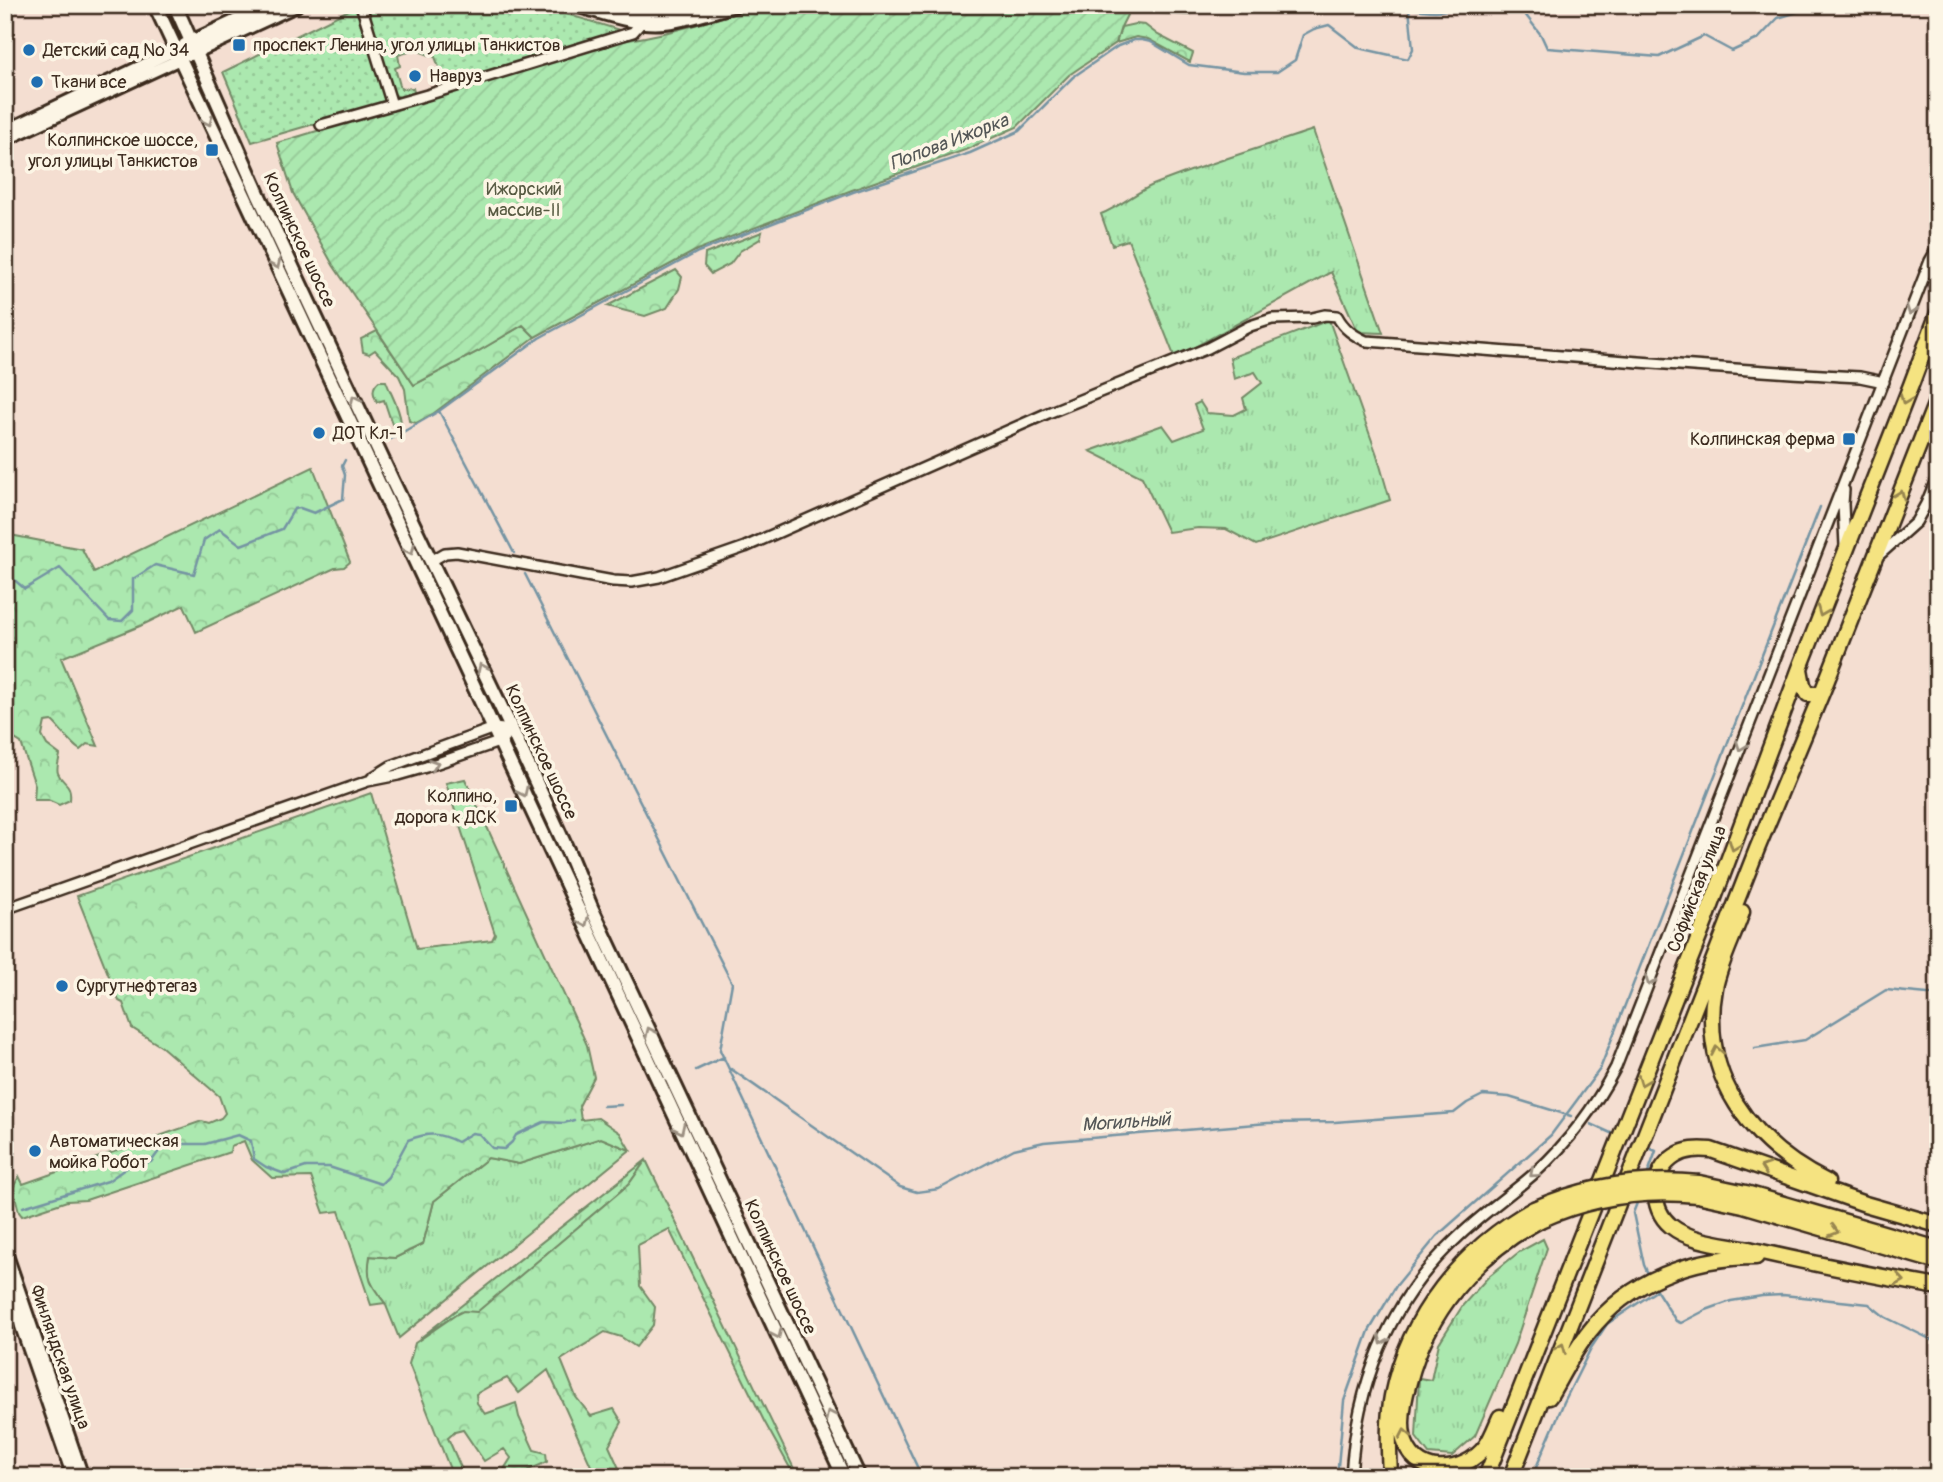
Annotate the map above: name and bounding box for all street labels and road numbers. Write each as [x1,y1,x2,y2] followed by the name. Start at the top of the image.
[258,169,340,311] street label: Колпинское шоссе
[500,681,582,823] street label: Колпинское шоссе
[1662,822,1732,956] street label: Софийская улица
[739,1196,821,1338] street label: Колпинское шоссе
[25,1282,95,1432] street label: Финляндская улица

